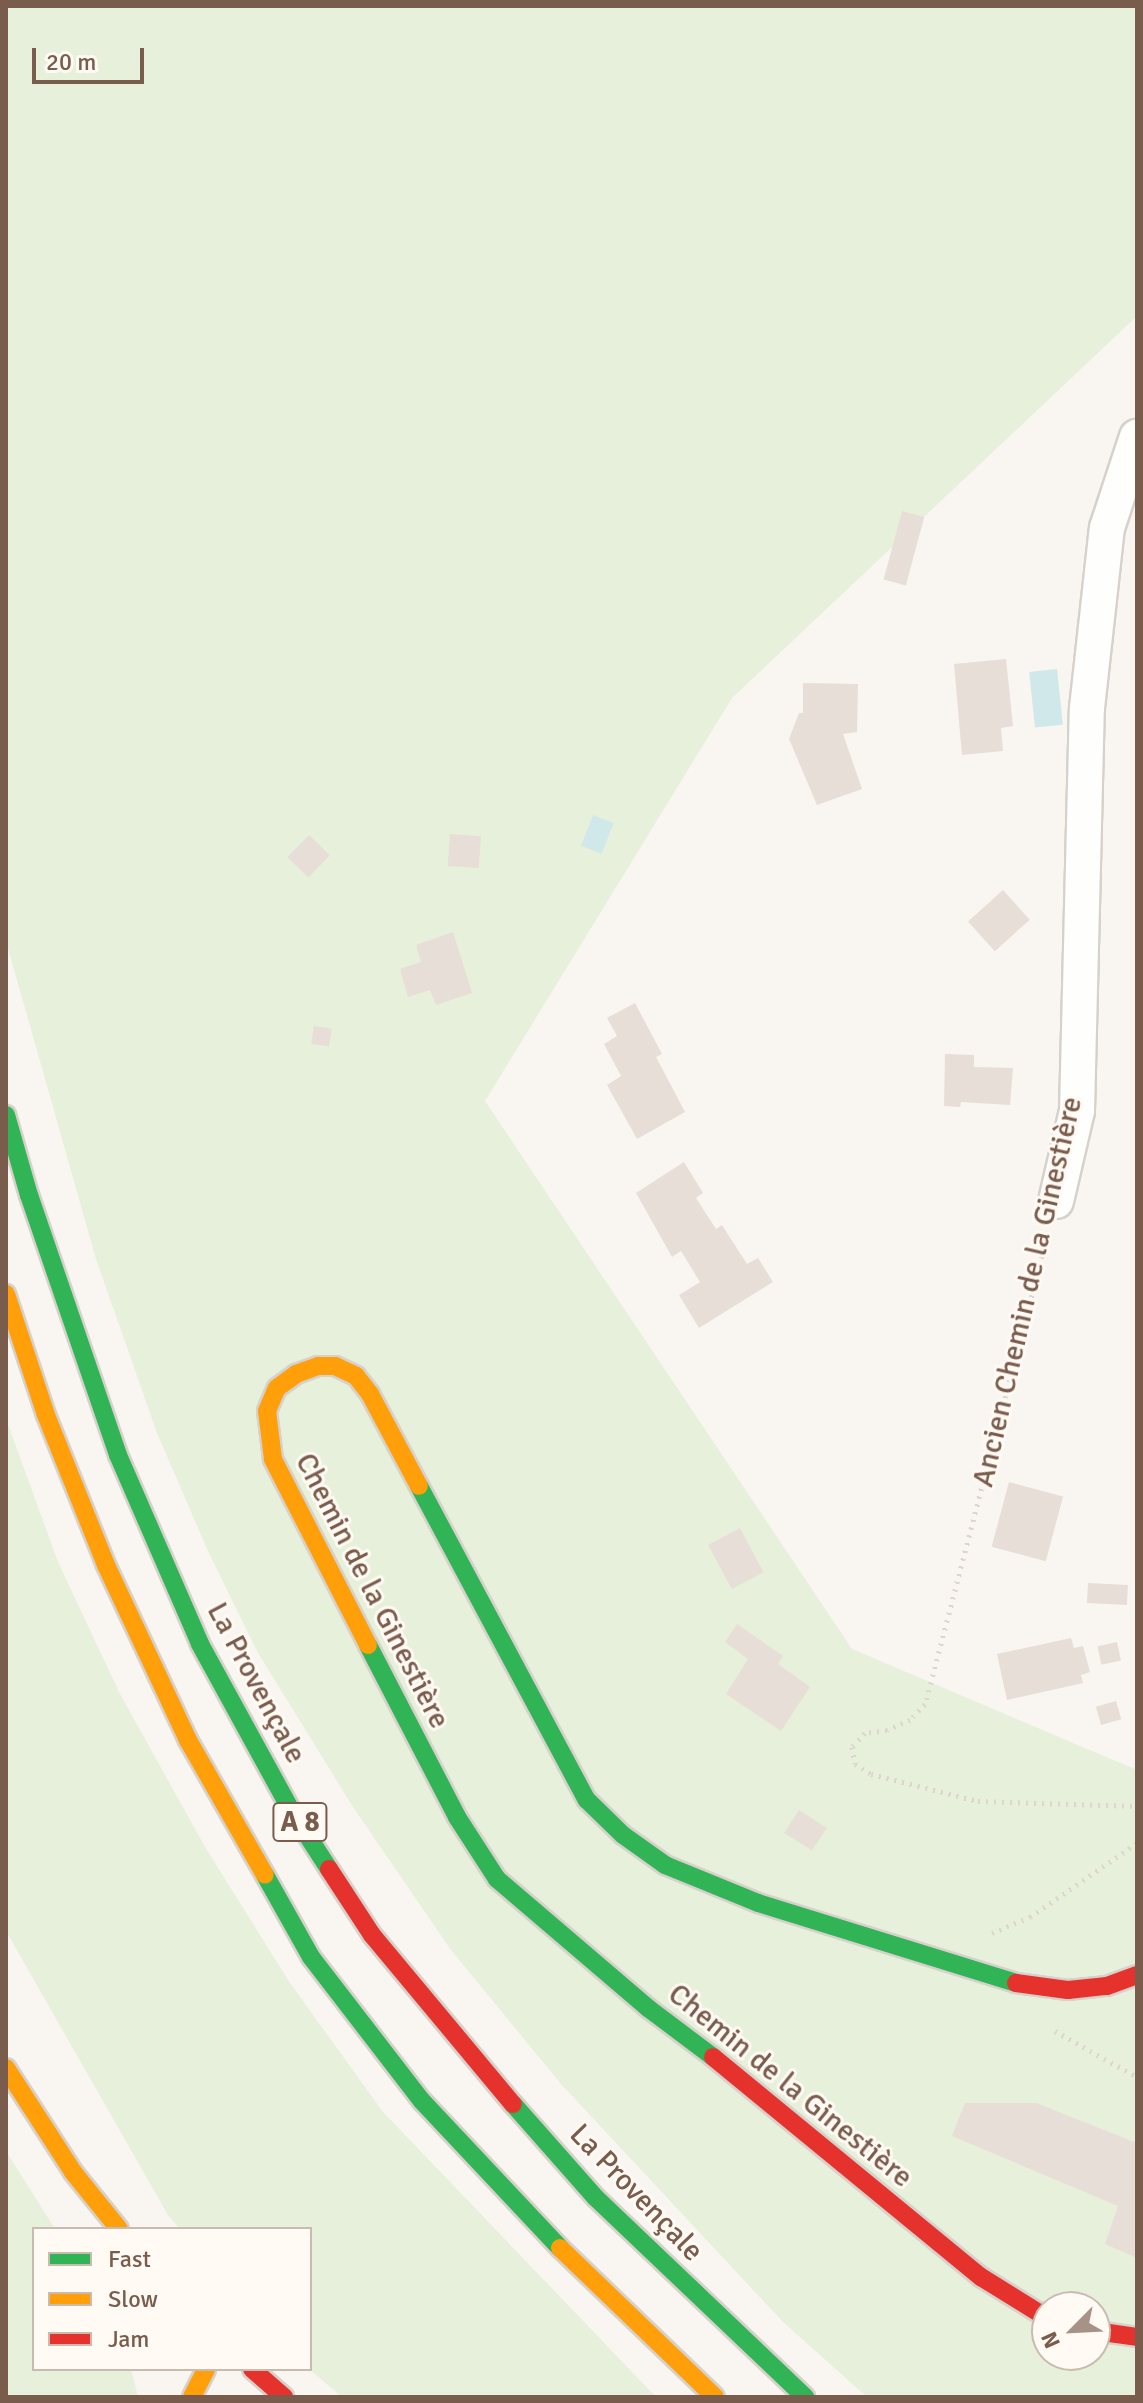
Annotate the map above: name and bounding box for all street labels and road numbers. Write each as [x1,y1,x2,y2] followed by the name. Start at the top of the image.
[966,1093,1090,1491] street label: Ancien Chemin de la Ginestière
[287,1447,457,1735] street label: Chemin de la Ginestière
[199,1596,313,1770] street label: La Provençale
[272,1798,328,1846] road number: A 8
[661,1976,919,2196] street label: Chemin de la Ginestière
[562,2117,710,2269] street label: La Provençale

